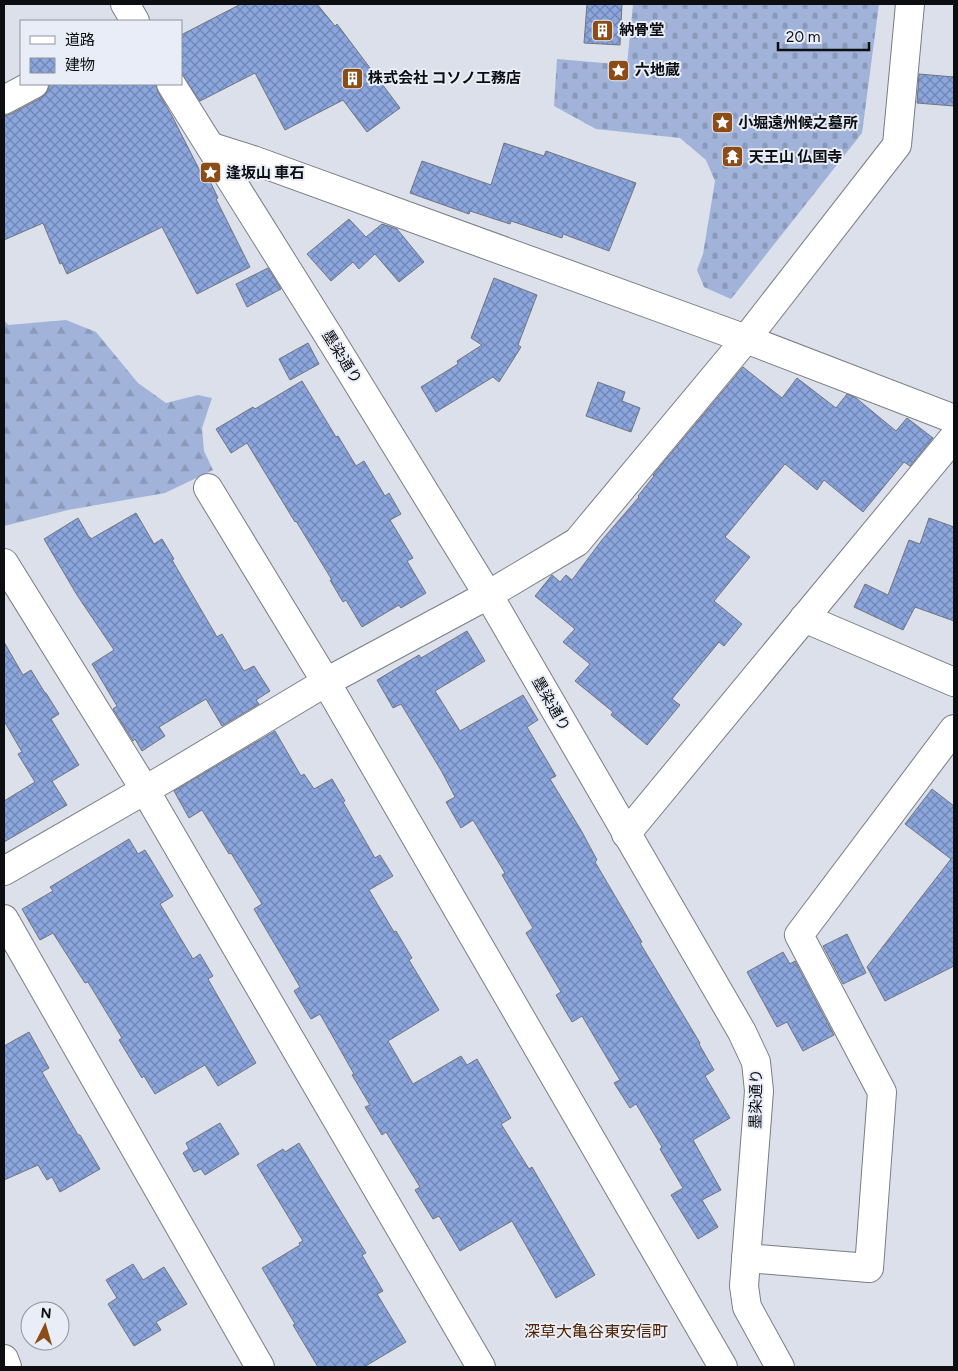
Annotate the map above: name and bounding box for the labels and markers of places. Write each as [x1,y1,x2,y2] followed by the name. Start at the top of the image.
[591,18,615,42] building icon: 納骨堂
[619,21,664,39] place label: 納骨堂
[607,58,631,82] place icon: 六地蔵
[635,61,680,79] place label: 六地蔵
[340,66,364,90] building icon: 株式会社 コソノ工務店
[368,69,521,87] place label: 株式会社 コソノ工務店
[710,111,734,135] place icon: 小堀遠州候之墓所
[738,114,858,132] place label: 小堀遠州候之墓所
[721,145,745,169] temple icon: 天王山 仏国寺
[749,148,843,166] place label: 天王山 仏国寺
[198,161,222,185] place icon: 逢坂山 車石
[226,164,305,182] place label: 逢坂山 車石

